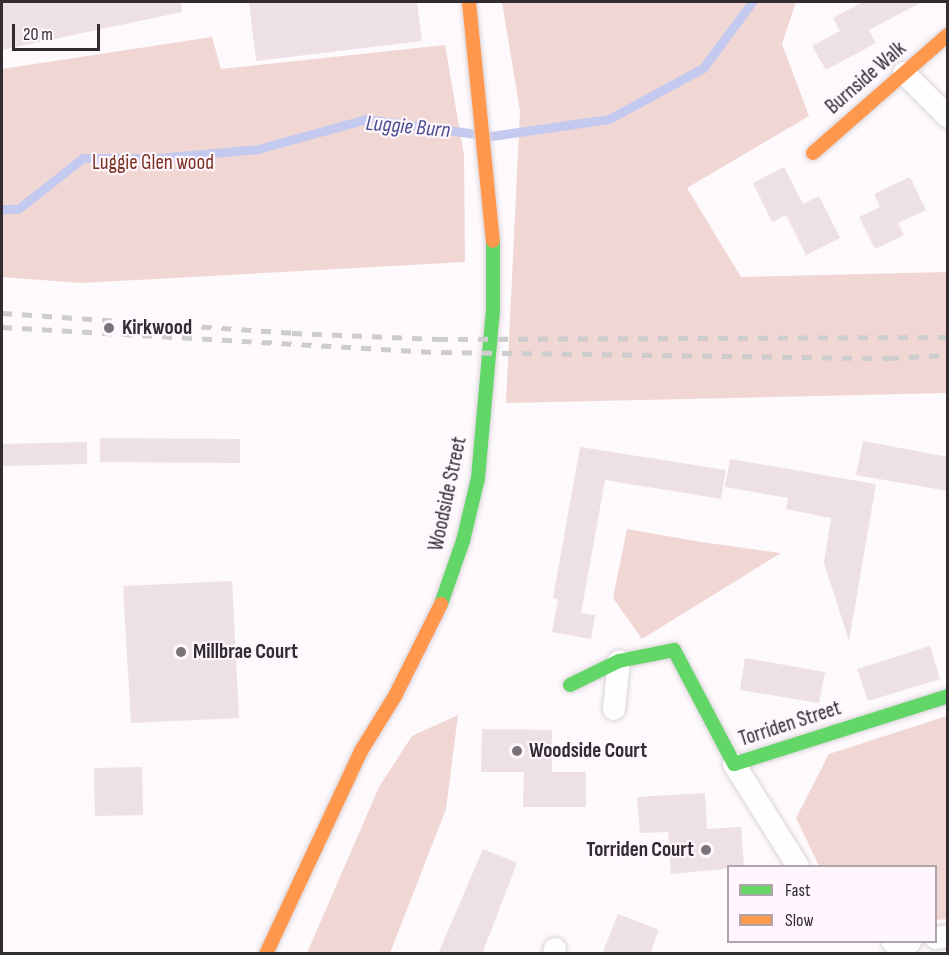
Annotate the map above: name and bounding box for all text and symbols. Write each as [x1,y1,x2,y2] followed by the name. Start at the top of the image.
[15,12,104,50] scale bar
[23,24,53,45] text: 20 m
[821,36,911,120] street label: Burnside Walk
[365,110,451,144] water label: Luggie Burn
[92,150,214,176] park label: Luggie Glen wood
[122,315,192,341] place label: Kirkwood
[100,319,118,337] marker: Kirkwood
[424,435,472,553] street label: Woodside Street
[193,639,298,665] place label: Millbrae Court
[174,645,188,659] marker: Millbrae Court
[736,696,844,752] street label: Torriden Street
[529,738,647,764] place label: Woodside Court
[510,744,524,758] marker: Woodside Court
[586,837,694,863] place label: Torriden Court
[699,843,713,857] marker: Torriden Court
[727,865,937,943] legend
[785,880,810,901] text: Fast
[785,910,814,931] text: Slow

